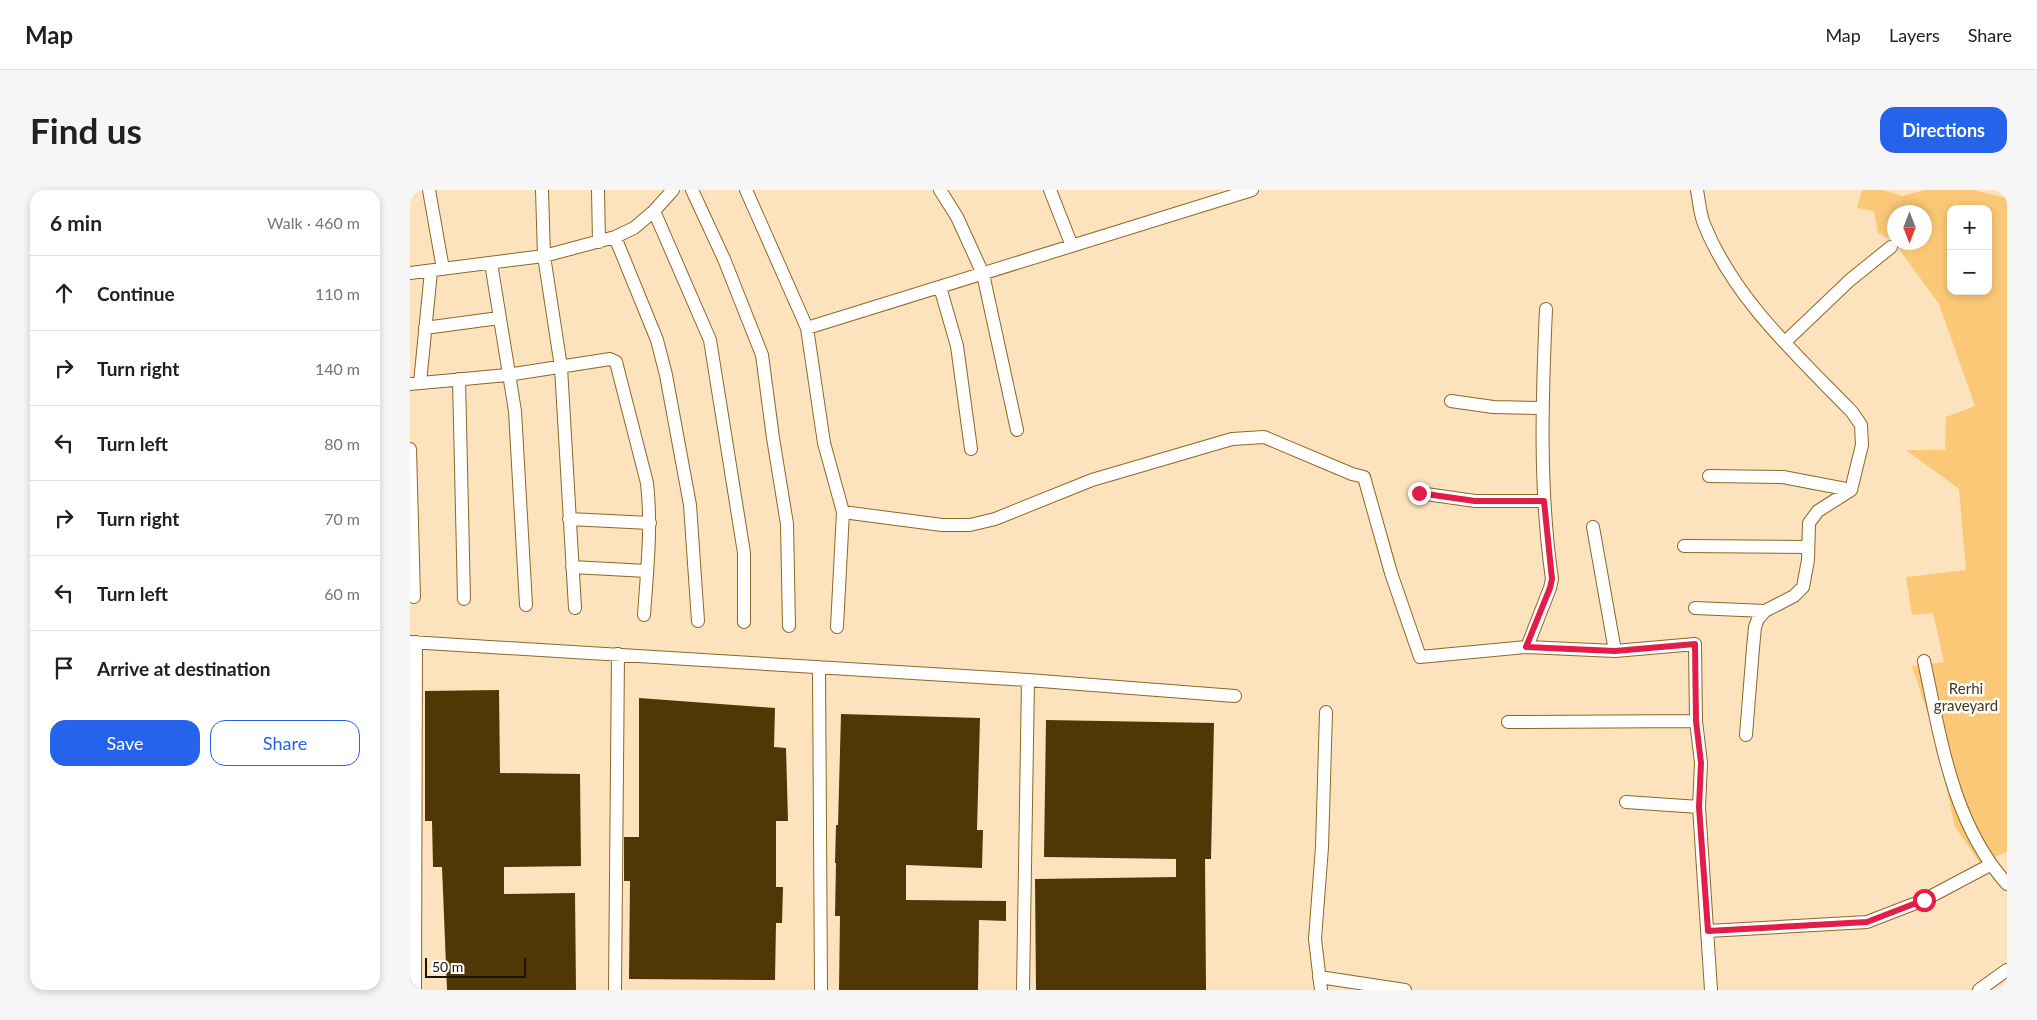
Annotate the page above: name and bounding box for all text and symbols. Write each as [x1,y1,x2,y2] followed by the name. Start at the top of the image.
[25,20,73,49] text: Map
[1825,24,1861,46] text: Map
[1889,24,1940,46] text: Layers
[1968,24,2012,46] text: Share
[1880,107,2007,153] button: Directions
[30,109,142,151] text: Find us
[1887,205,1932,250] north arrow
[1947,205,1992,295] map controls
[1947,205,1992,250] button: +
[50,210,102,235] text: 6 min
[267,213,360,232] text: Walk · 460 m
[1947,250,1992,295] button: −
[50,279,78,307] icon: ahead
[97,282,175,305] text: Continue
[315,284,360,303] text: 110 m
[50,354,78,382] icon: right
[97,357,179,380] text: Turn right
[315,359,360,378] text: 140 m
[50,429,78,457] icon: left
[97,432,168,455] text: Turn left
[324,434,360,453] text: 80 m
[1408,482,1431,505] route end
[50,504,78,532] icon: right
[97,507,179,530] text: Turn right
[324,509,360,528] text: 70 m
[50,579,78,607] icon: left
[97,582,168,605] text: Turn left
[324,584,360,603] text: 60 m
[50,654,78,682] icon: arrive
[97,657,270,680] text: Arrive at destination
[1934,679,1998,714] park label: Rerhi graveyard
[50,720,200,766] button: Save
[210,720,360,766] button: Share
[1913,889,1936,912] route start
[425,955,526,978] scale bar
[432,958,463,975] text: 50 m

